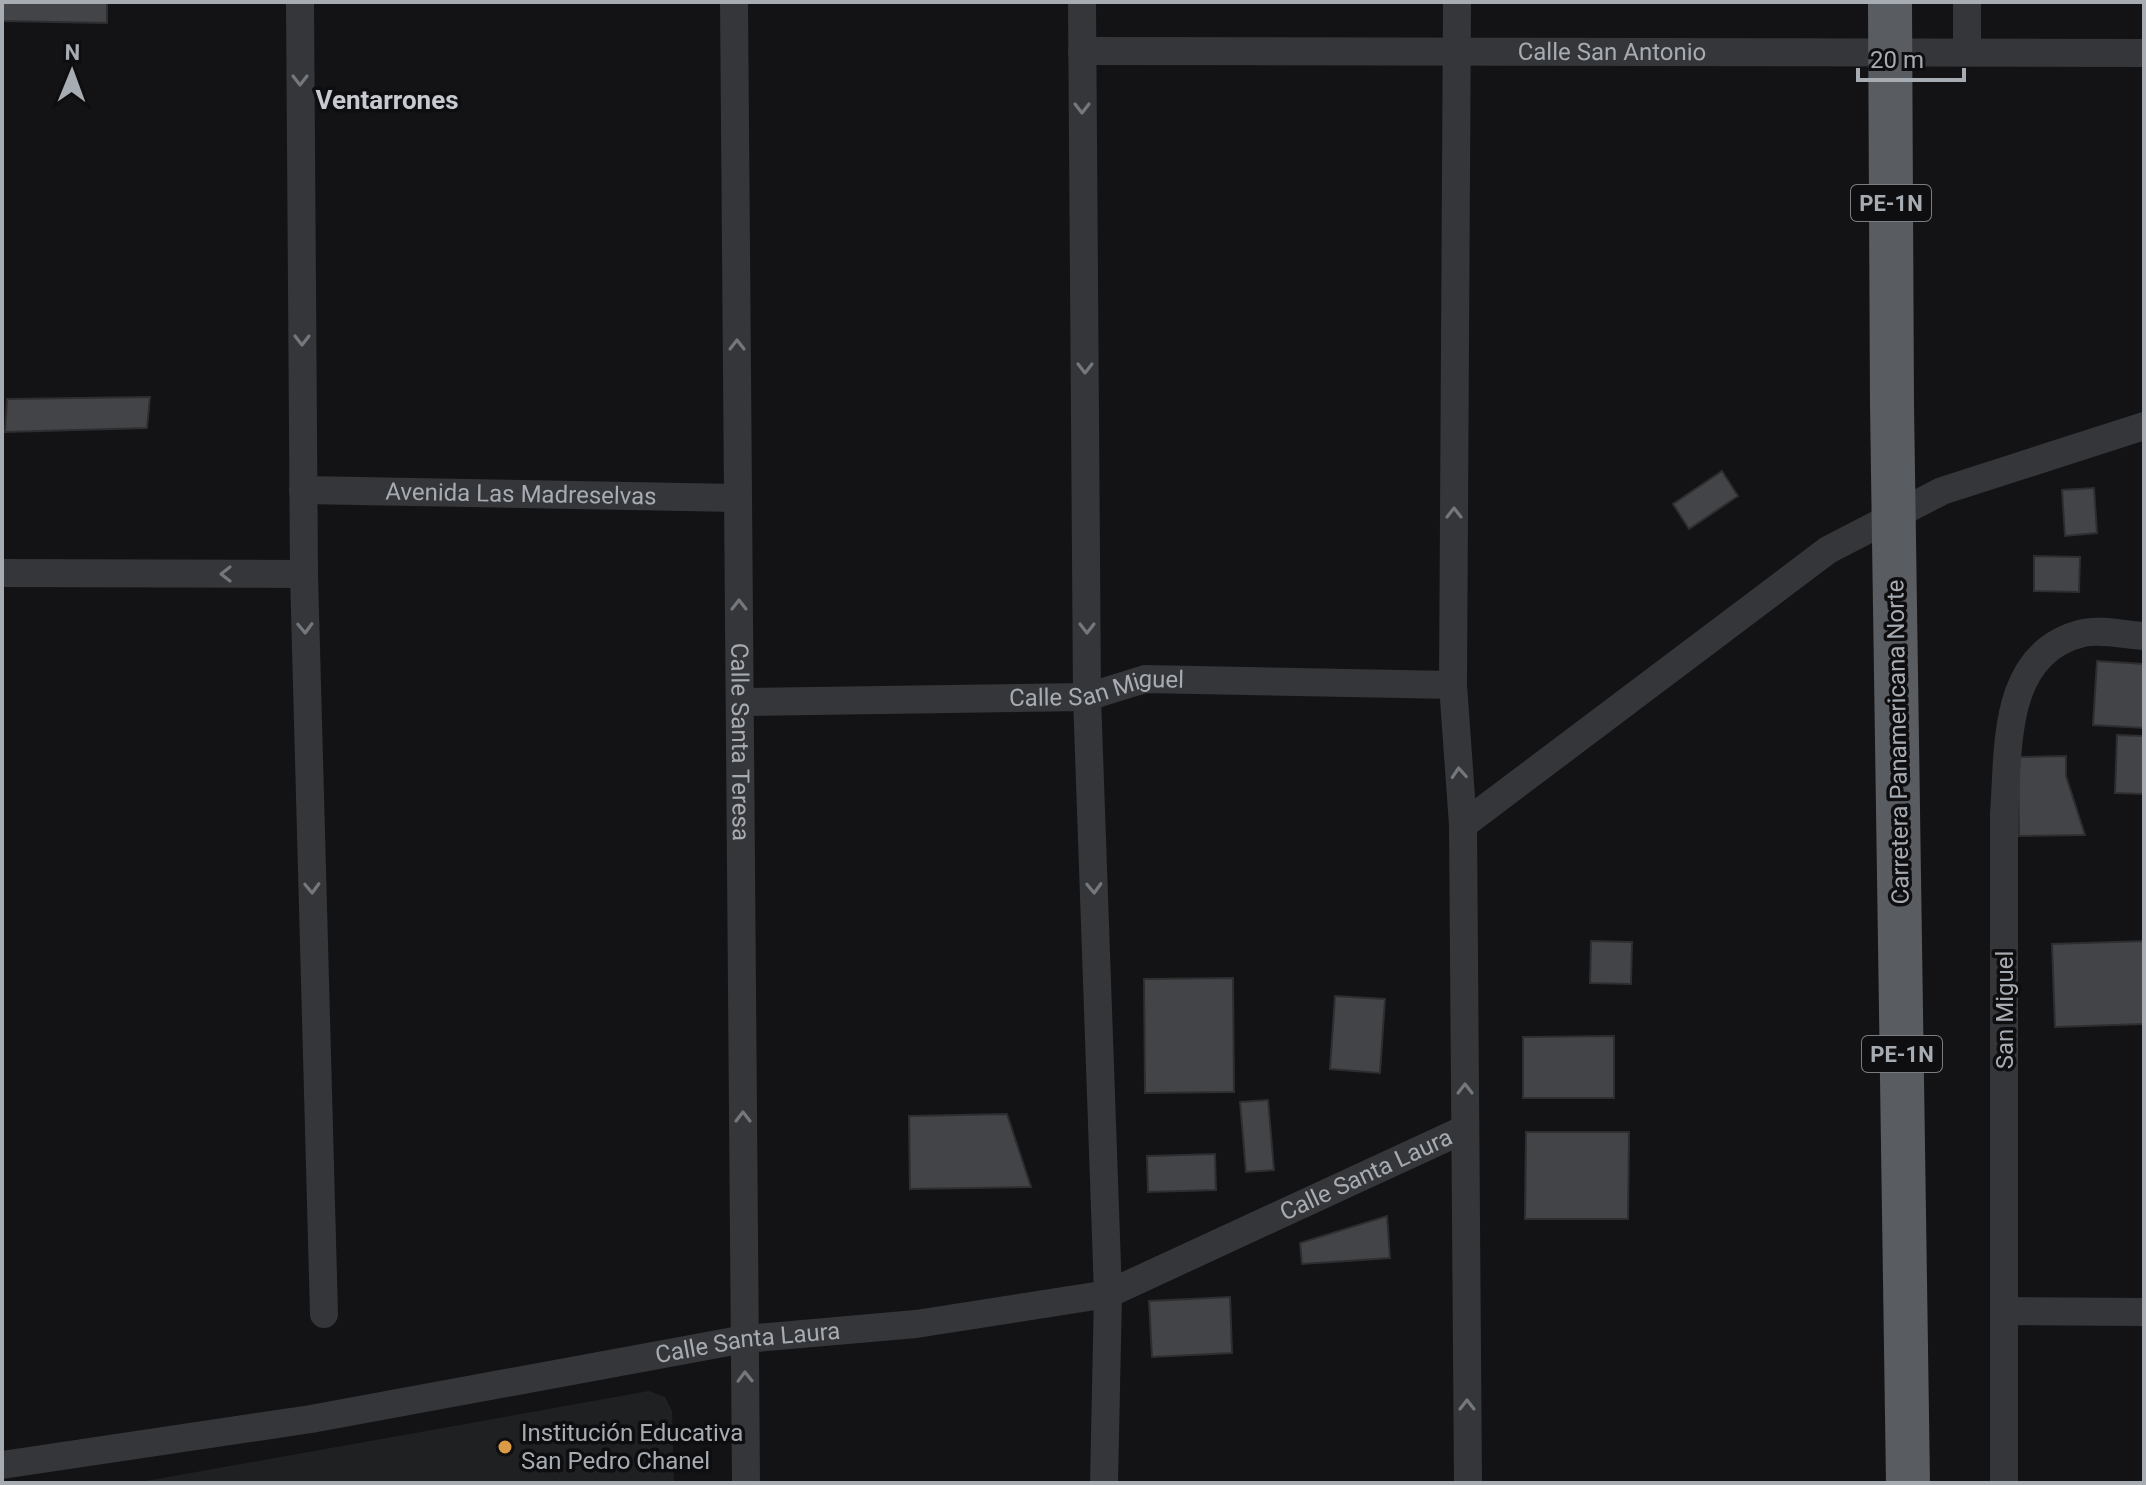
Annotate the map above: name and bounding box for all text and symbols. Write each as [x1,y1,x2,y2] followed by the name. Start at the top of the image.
[32,32,112,112] north arrow
[1858,32,1964,82] scale bar
[1518,38,1706,66] street label: Calle San Antonio
[64,40,80,65] text: N
[1870,46,1924,74] text: 20 m
[291,74,309,87] one-way arrow
[315,85,459,115] district label: Ventarrones
[1074,102,1091,115] one-way arrow
[1851,185,1931,221] road number: PE-1N
[293,334,311,347] one-way arrow
[728,338,746,351] one-way arrow
[1076,362,1093,375] one-way arrow
[385,478,657,511] street label: Avenida Las Madreselvas
[1445,506,1463,519] one-way arrow
[219,565,232,583] one-way arrow
[1881,579,1915,905] street label: Carretera Panamericana Norte
[730,598,748,611] one-way arrow
[296,622,314,635] one-way arrow
[1078,622,1096,635] one-way arrow
[725,643,755,841] street label: Calle Santa Teresa
[1009,665,1184,712] street label: Calle San Miguel
[1451,766,1468,779] one-way arrow
[304,882,321,895] one-way arrow
[1085,882,1102,895] one-way arrow
[1991,951,2019,1069] street label: San Miguel
[1862,1036,1942,1072] road number: PE-1N
[1456,1082,1474,1095] one-way arrow
[734,1110,752,1123] one-way arrow
[1276,1123,1457,1227] street label: Calle Santa Laura
[653,1317,841,1369] street label: Calle Santa Laura
[736,1370,754,1383] one-way arrow
[1458,1398,1476,1411] one-way arrow
[521,1419,743,1475] place label: Institución Educativa San Pedro Chanel
[496,1438,514,1456] marker: Institución Educativa San Pedro Chanel

